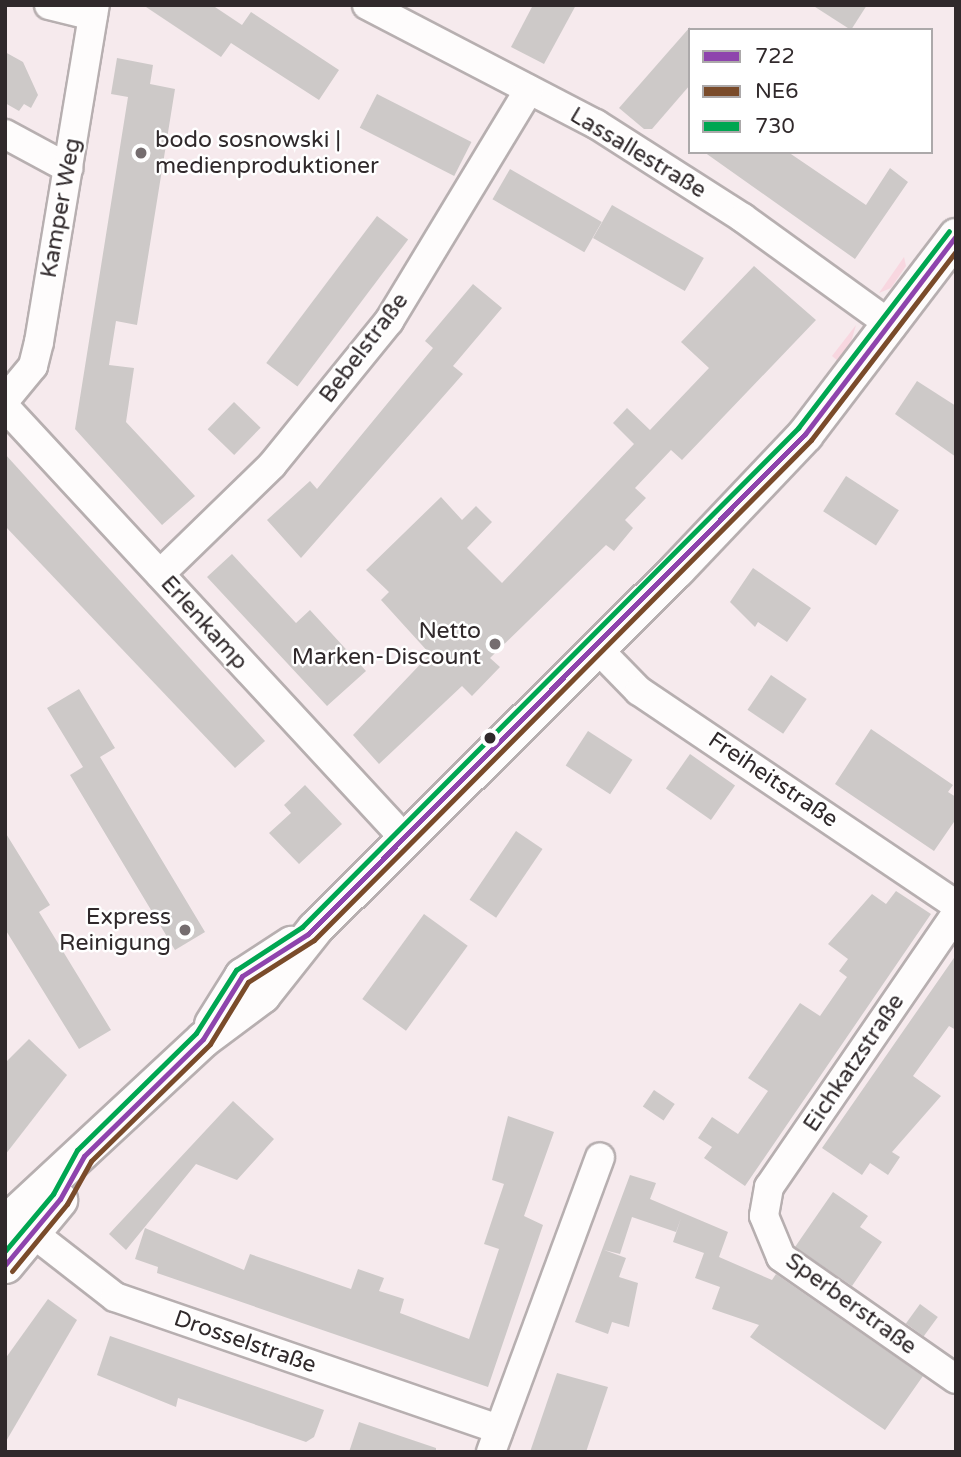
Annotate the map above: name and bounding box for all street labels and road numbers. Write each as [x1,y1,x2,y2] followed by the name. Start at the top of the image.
[565,101,711,205] street label: Lassallestraße
[35,136,87,280] street label: Kamper Weg
[314,288,414,408] street label: Bebelstraße
[155,570,253,676] street label: Erlenkamp
[703,726,843,834] street label: Freiheitstraße
[798,989,910,1137] street label: Eichkatzstraße
[780,1247,922,1361] street label: Sperberstraße
[170,1305,320,1379] street label: Drosselstraße

